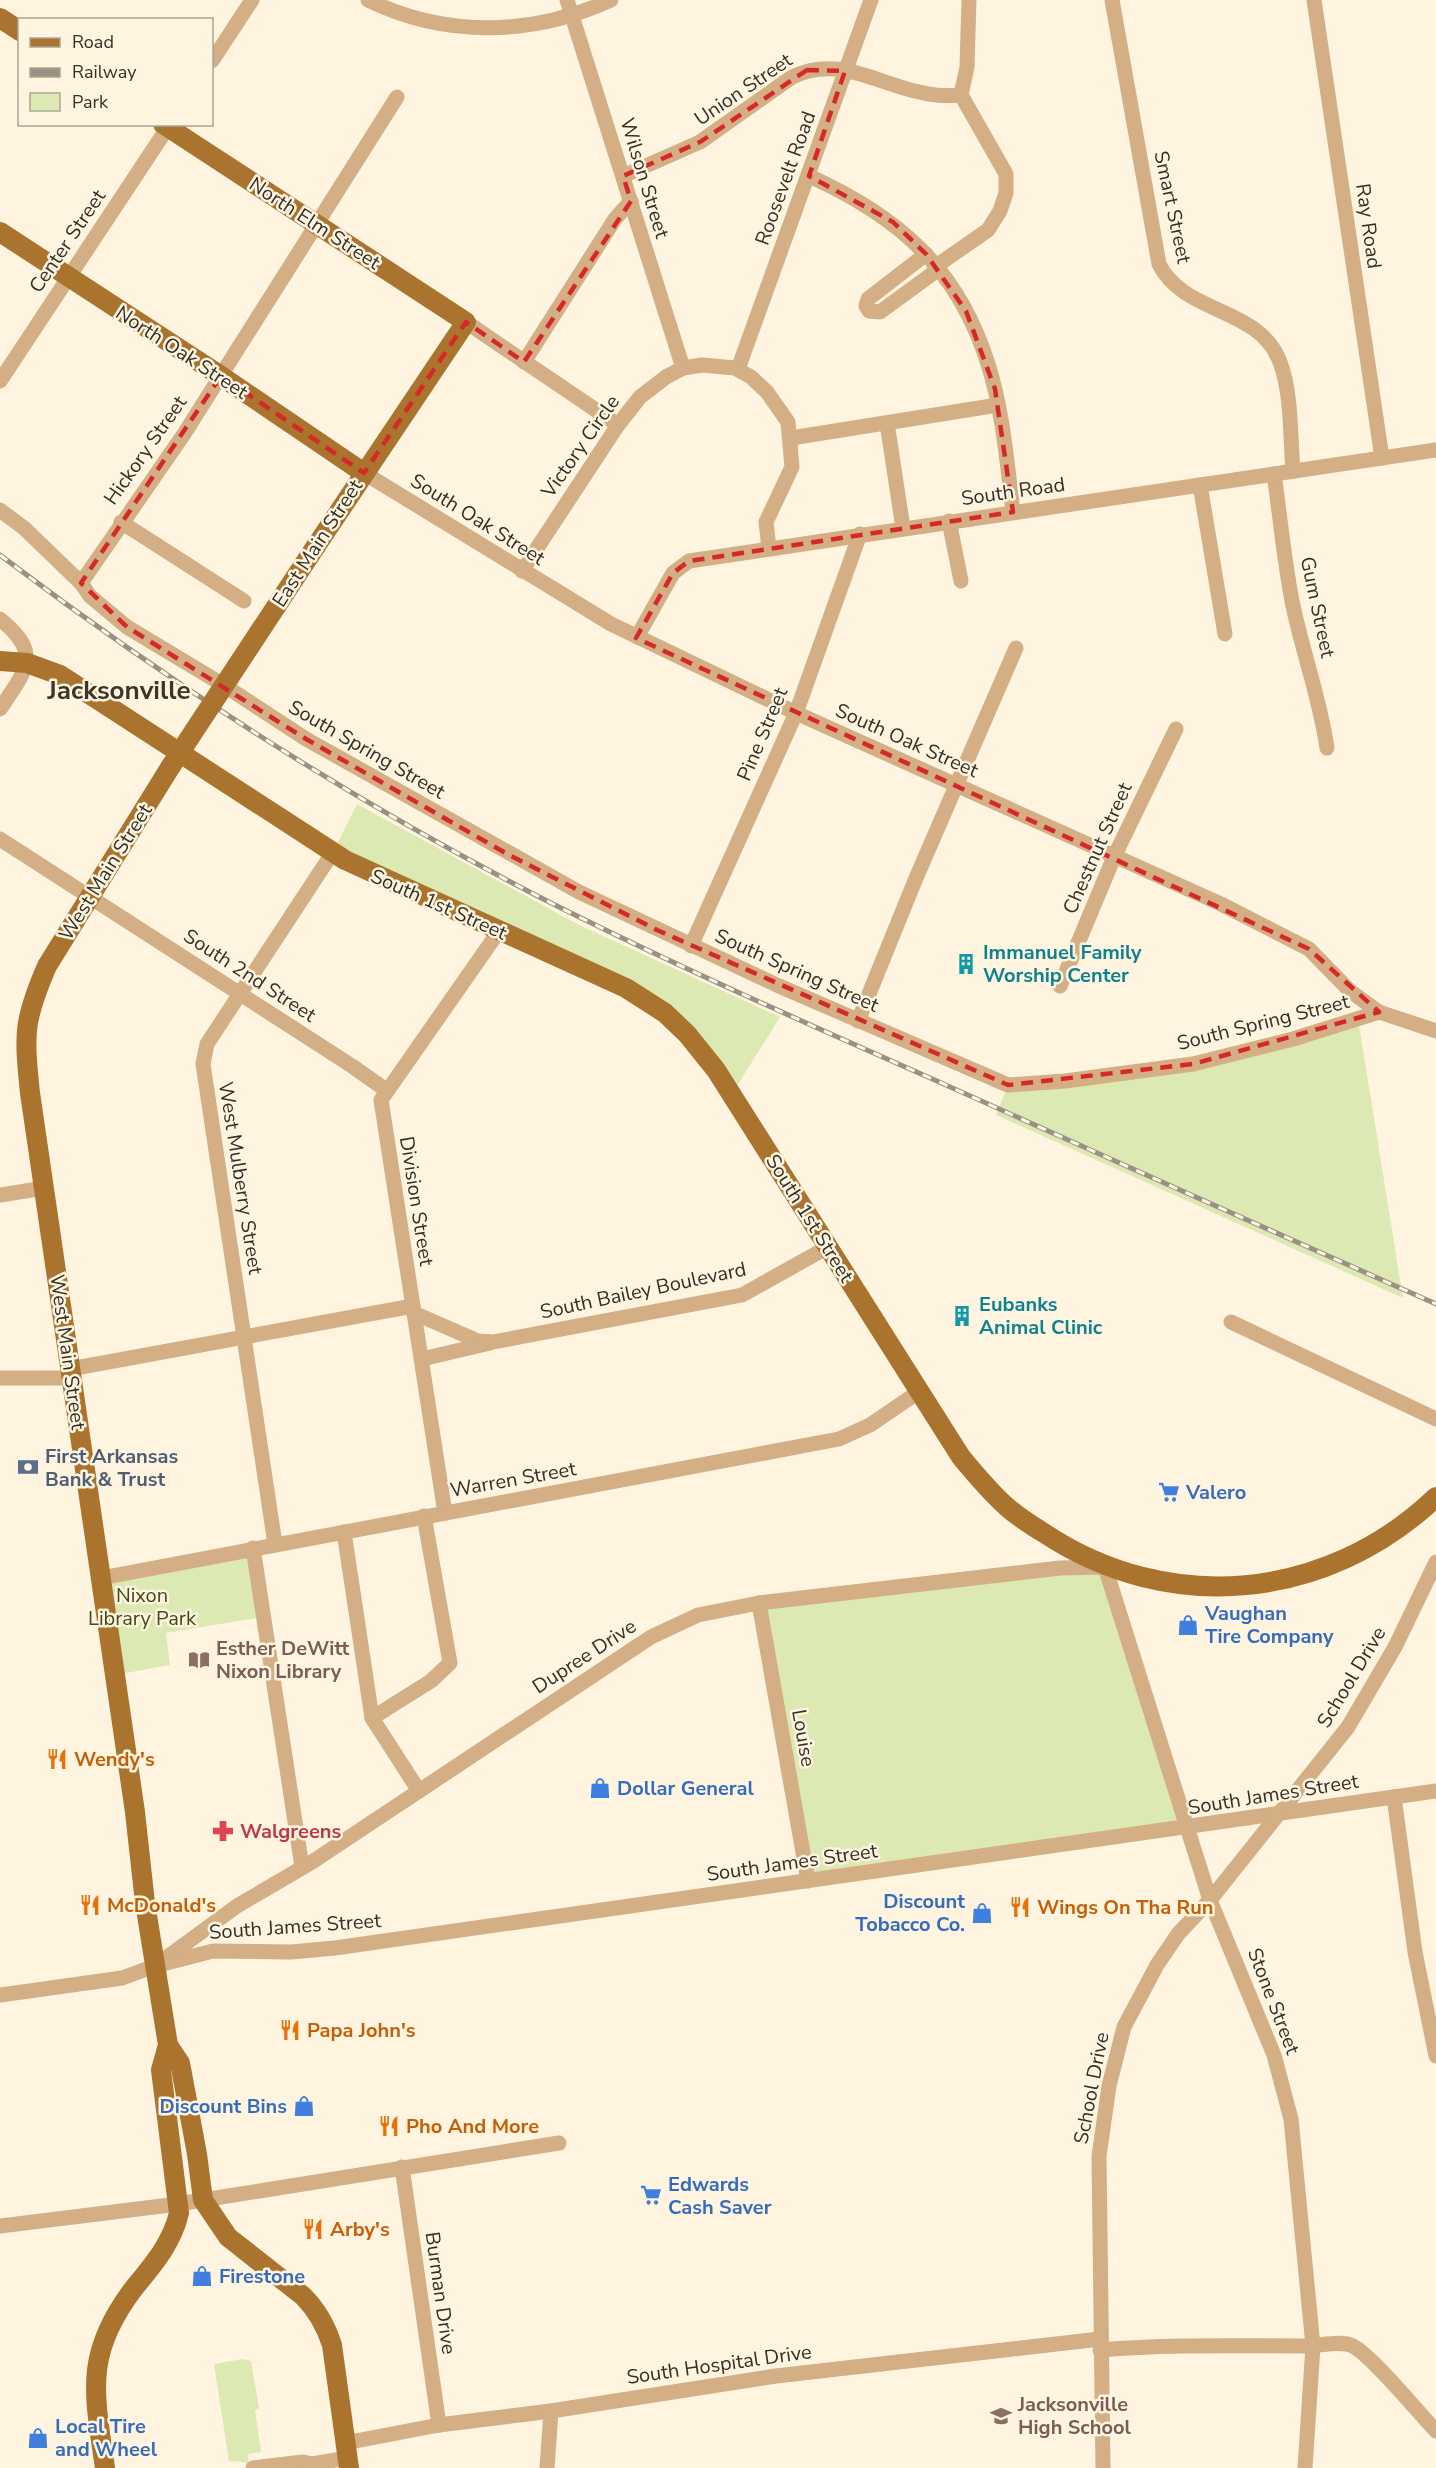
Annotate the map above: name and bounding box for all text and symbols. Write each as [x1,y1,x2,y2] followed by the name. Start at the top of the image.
[18,18,213,126] legend
[72,30,114,54] text: Road
[689,46,798,132] street label: Union Street
[72,60,137,84] text: Railway
[72,90,109,114] text: Park
[749,107,822,249] street label: Roosevelt Road
[613,115,676,242] street label: Wilson Street
[1147,148,1198,267] street label: Smart Street
[244,171,386,277] street label: North Elm Street
[1349,182,1388,270] street label: Ray Road
[23,184,112,298] street label: Center Street
[110,299,254,406] street label: North Oak Street
[98,389,194,510] street label: Hickory Street
[534,389,626,504] street label: Victory Circle
[405,467,551,572] street label: South Oak Street
[959,471,1067,512] street label: South Road
[266,473,369,612] street label: East Main Street
[1294,554,1342,661] street label: Gum Street
[46,673,191,708] district label: Jacksonville
[731,682,795,785] street label: Pine Street
[283,694,451,806] street label: South Spring Street
[831,697,983,784] street label: South Oak Street
[1056,777,1139,918] street label: Chestnut Street
[52,798,159,946] street label: West Main Street
[366,862,512,947] street label: South 1st Street
[178,922,322,1029] street label: South 2nd Street
[711,922,884,1019] street label: South Spring Street
[983,939,1142,989] place label: Immanuel Family Worship Center
[954,952,978,976] building icon: Immanuel Family Worship Center
[1174,988,1353,1057] street label: South Spring Street
[212,1080,269,1277] street label: West Mulberry Street
[393,1134,440,1269] street label: Division Street
[759,1149,860,1288] street label: South 1st Street
[537,1255,749,1326] street label: South Bailey Boulevard
[43,1273,92,1432] street label: West Main Street
[979,1291,1103,1341] place label: Eubanks Animal Clinic
[950,1304,974,1328] building icon: Eubanks Animal Clinic
[45,1443,178,1493] place label: First Arkansas Bank & Trust
[16,1455,40,1479] bank icon: First Arkansas Bank & Trust
[448,1455,579,1504] street label: Warren Street
[1185,1479,1246,1506] place label: Valero
[1157,1480,1181,1504] supermarket icon: Valero
[88,1582,197,1632] park label: Nixon Library Park
[1204,1600,1334,1650] place label: Vaughan Tire Company
[527,1613,641,1700] street label: Dupree Drive
[1176,1613,1200,1637] shop icon: Vaughan Tire Company
[1311,1622,1392,1733] street label: School Drive
[216,1635,350,1685] place label: Esther DeWitt Nixon Library
[187,1648,211,1672] library icon: Esther DeWitt Nixon Library
[785,1707,822,1769] street label: Louise
[74,1746,155,1773] place label: Wendy's
[45,1747,69,1771] restaurant icon: Wendy's
[1186,1768,1361,1821] street label: South James Street
[617,1775,754,1802] place label: Dollar General
[588,1776,612,1800] shop icon: Dollar General
[240,1818,341,1845] place label: Walgreens
[211,1819,235,1843] pharmacy icon: Walgreens
[705,1837,880,1888] street label: South James Street
[855,1888,965,1938] place label: Discount Tobacco Co.
[107,1892,216,1919] place label: McDonald's
[78,1893,102,1917] restaurant icon: McDonald's
[1037,1894,1214,1921] place label: Wings On Tha Run
[1008,1895,1032,1919] restaurant icon: Wings On Tha Run
[970,1901,994,1925] shop icon: Discount Tobacco Co.
[208,1907,383,1946] street label: South James Street
[1241,1944,1307,2059] street label: Stone Street
[307,2017,416,2044] place label: Papa John's
[278,2018,302,2042] restaurant icon: Papa John's
[1067,2030,1116,2146] street label: School Drive
[159,2093,287,2120] place label: Discount Bins
[292,2094,316,2118] shop icon: Discount Bins
[406,2113,539,2140] place label: Pho And More
[377,2114,401,2138] restaurant icon: Pho And More
[668,2171,772,2221] place label: Edwards Cash Saver
[639,2183,663,2207] supermarket icon: Edwards Cash Saver
[330,2216,390,2243] place label: Arby's
[301,2217,325,2241] restaurant icon: Arby's
[419,2230,462,2356] street label: Burman Drive
[219,2263,305,2290] place label: Firestone
[190,2264,214,2288] shop icon: Firestone
[625,2338,813,2391] street label: South Hospital Drive
[1017,2391,1132,2441] place label: Jacksonville High School
[989,2404,1013,2428] school or university icon: Jacksonville High School
[55,2413,158,2463] place label: Local Tire and Wheel
[26,2426,50,2450] shop icon: Local Tire and Wheel

